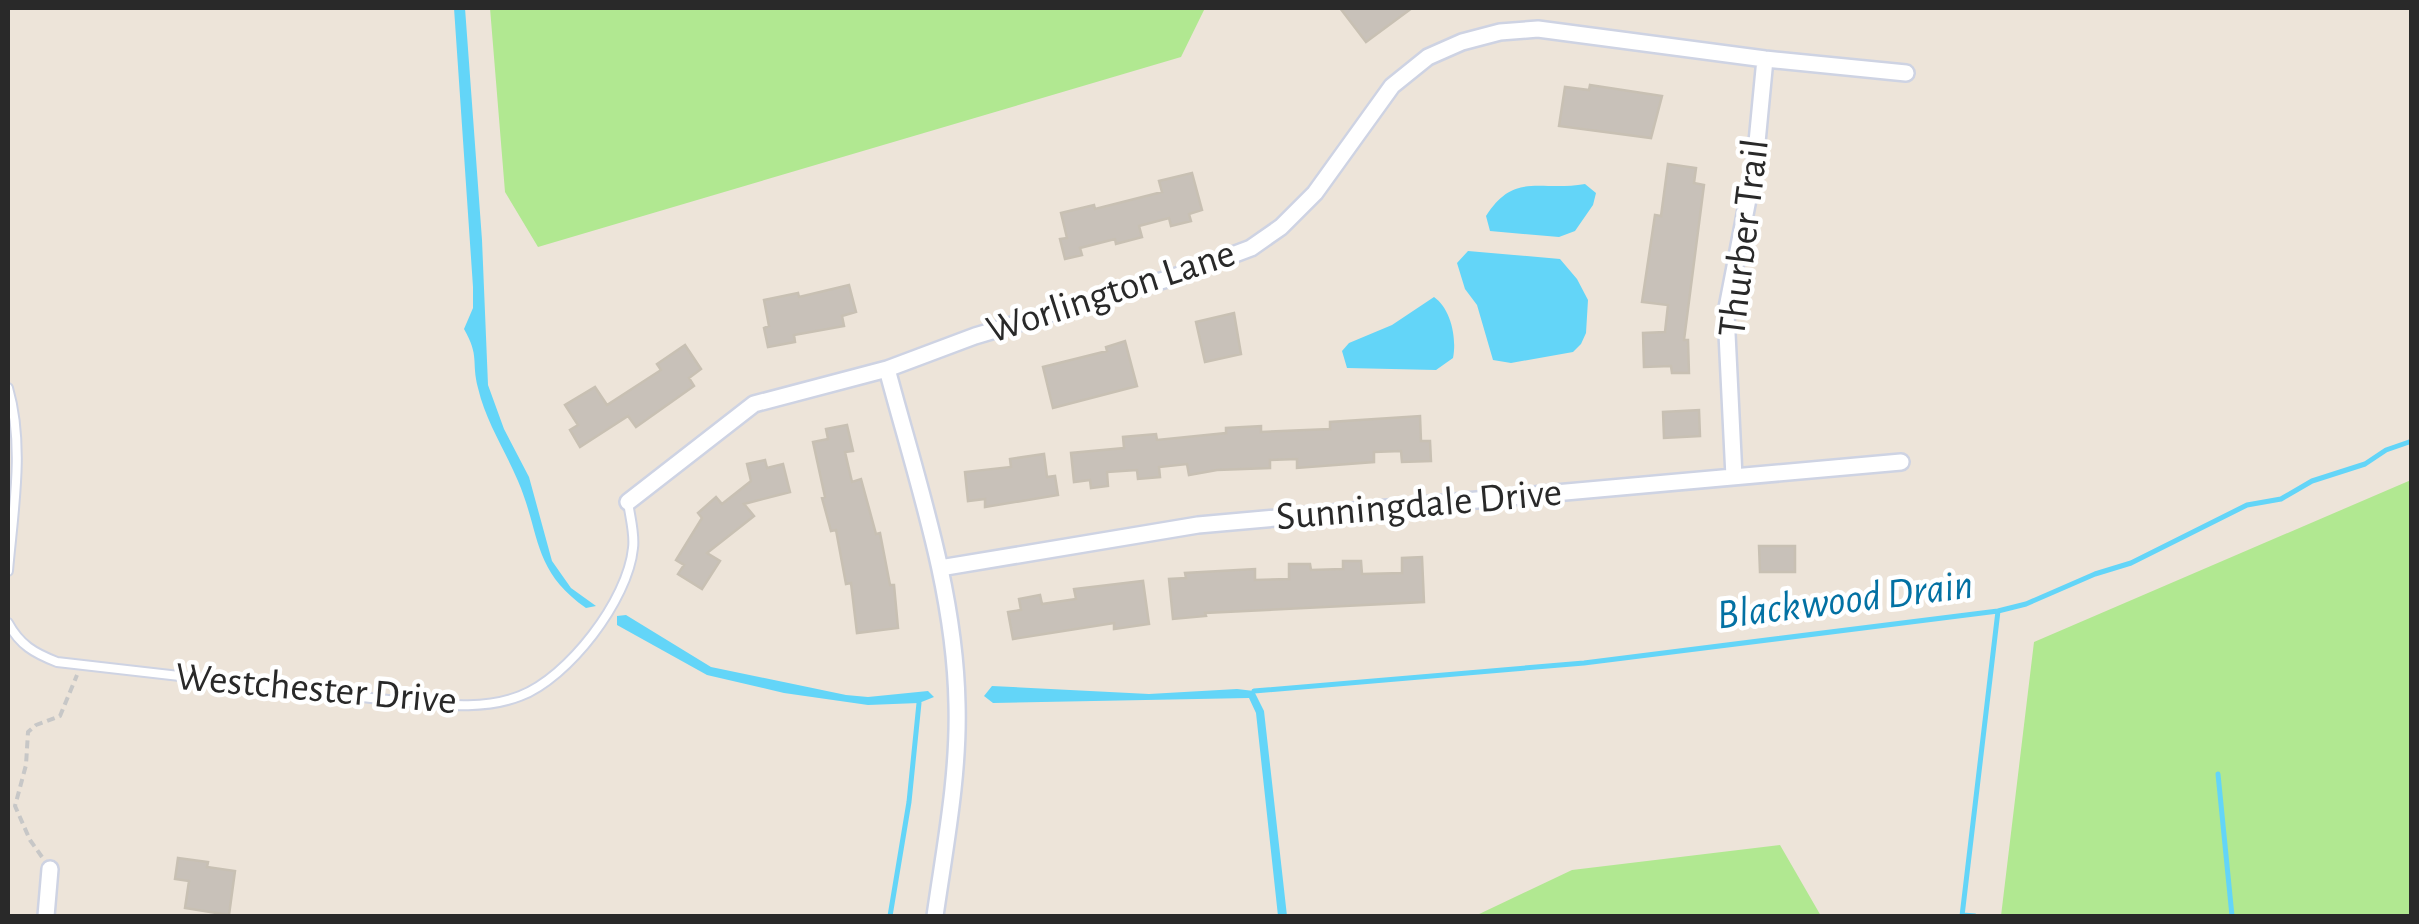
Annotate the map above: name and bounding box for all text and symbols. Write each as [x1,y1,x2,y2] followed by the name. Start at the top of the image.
[1712,137,1776,339] street label: Thurber Trail
[982,233,1240,351] street label: Worlington Lane
[1274,473,1564,537] street label: Sunningdale Drive
[1714,563,1976,637] water label: Blackwood Drain
[174,657,458,721] street label: Westchester Drive

